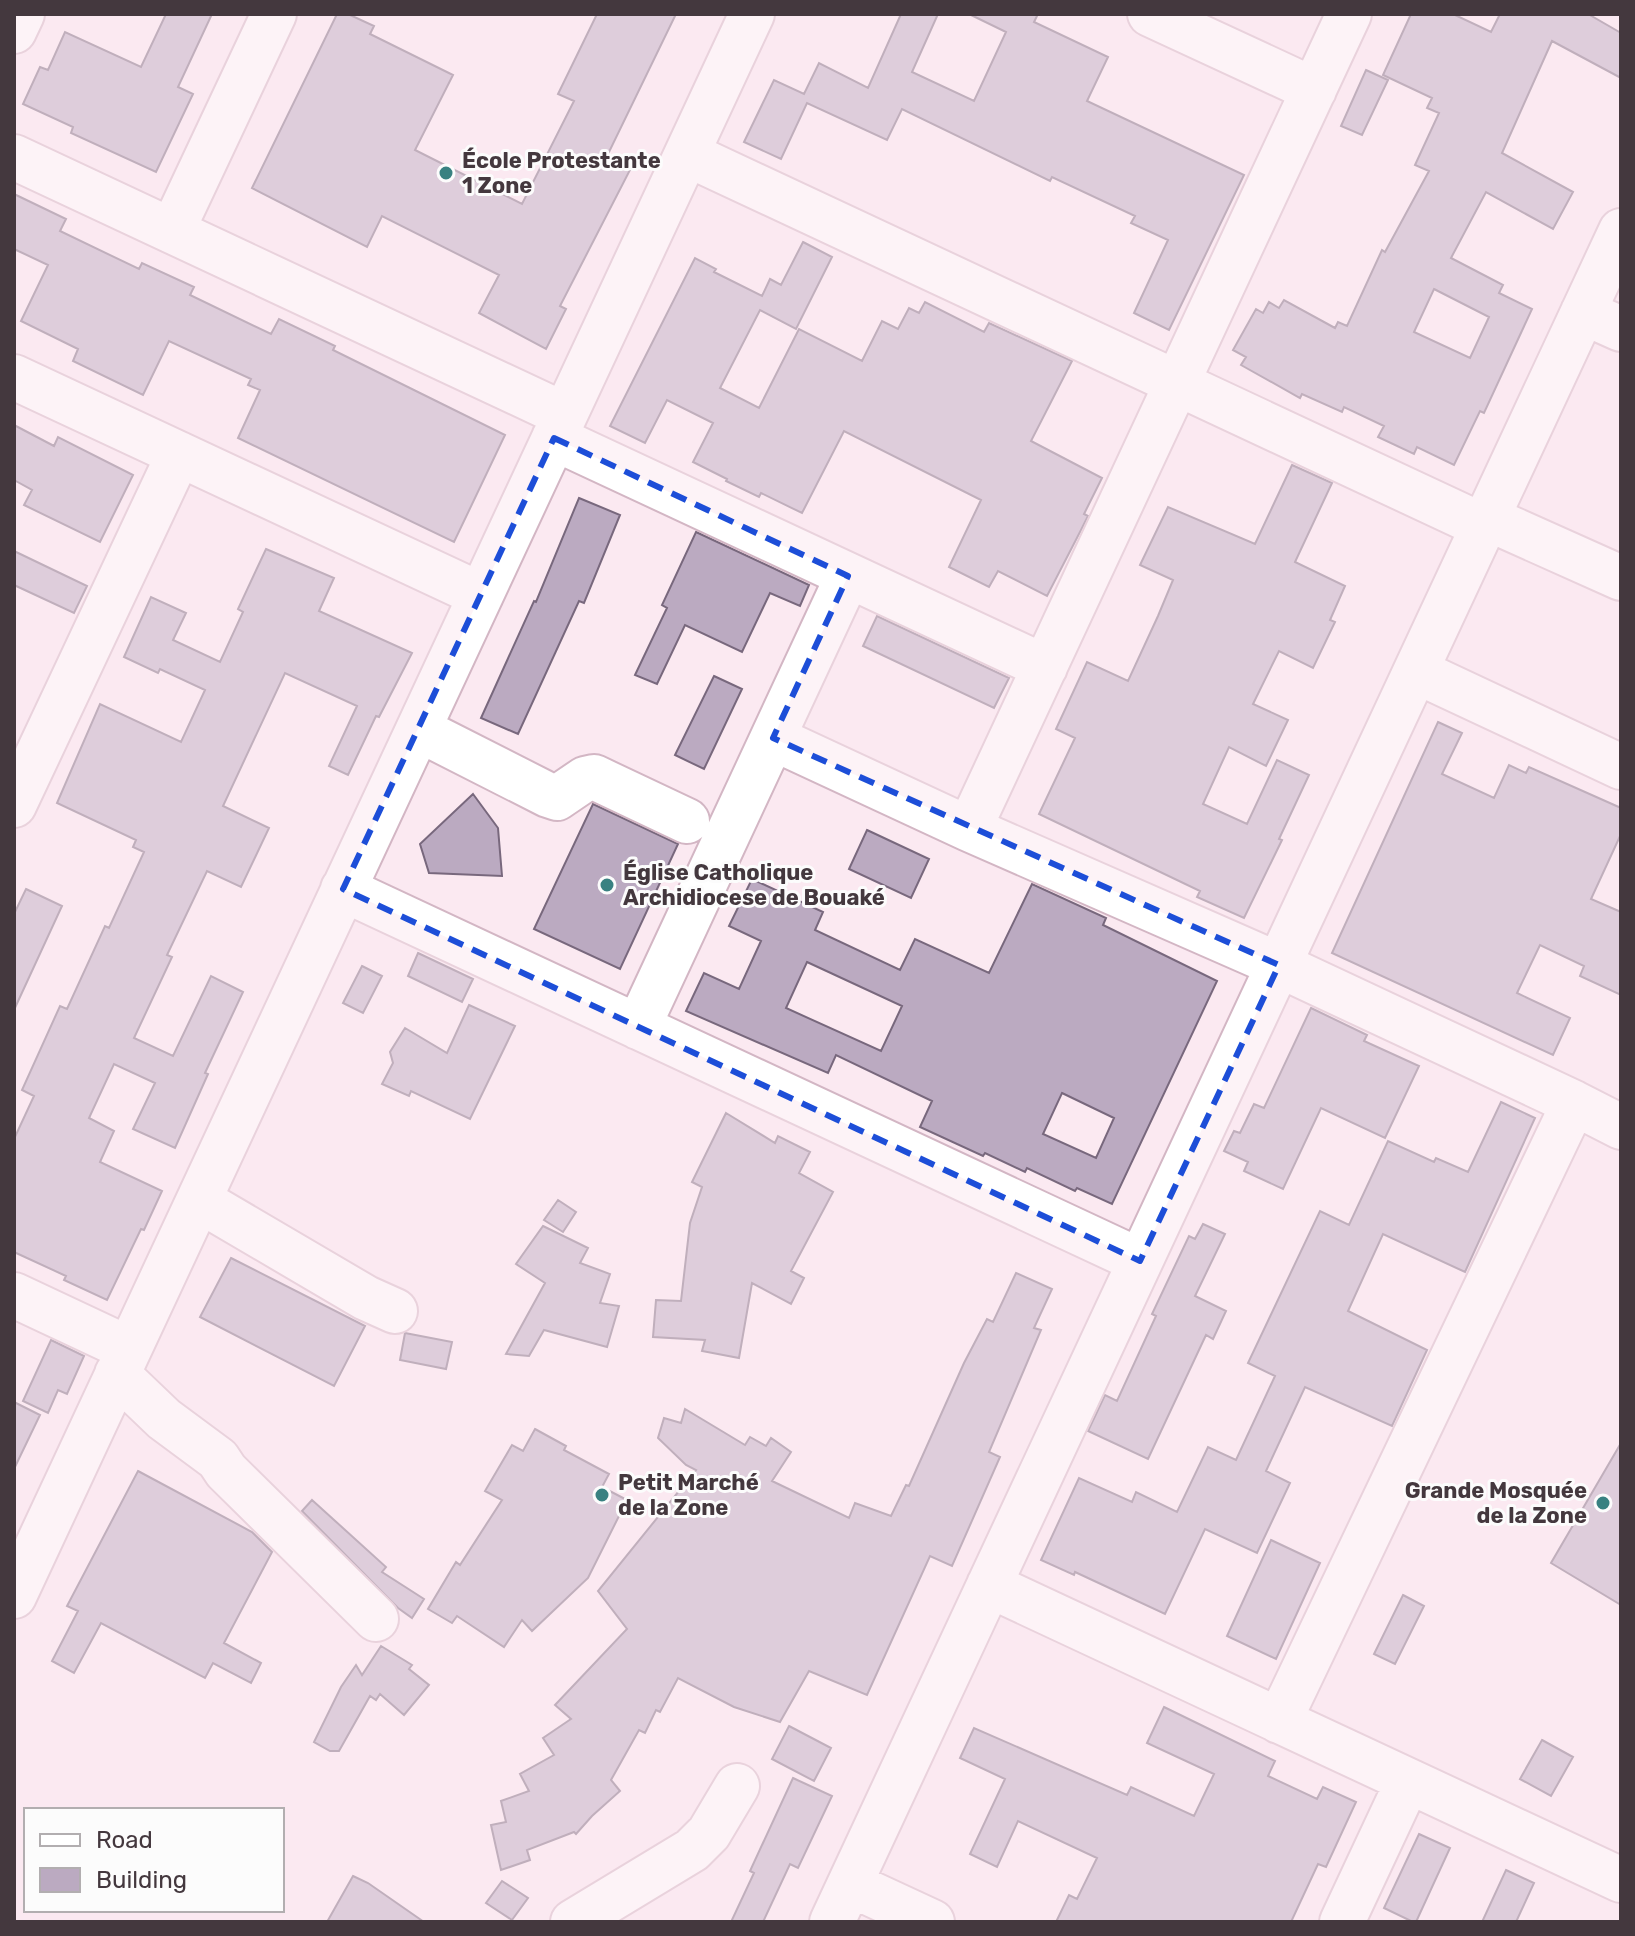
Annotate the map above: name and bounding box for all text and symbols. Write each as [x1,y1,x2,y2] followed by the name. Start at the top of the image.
[462,147,661,199] place label: École Protestante 1 Zone
[437,164,455,182] marker: École Protestante 1 Zone
[623,859,885,911] place label: Église Catholique Archidiocese de Bouaké
[598,876,616,894] marker: Église Catholique Archidiocese de Bouaké
[618,1469,759,1521] place label: Petit Marché de la Zone
[1405,1477,1587,1529] place label: Grande Mosquée de la Zone
[593,1486,611,1504] marker: Petit Marché de la Zone
[1594,1494,1612,1512] marker: Grande Mosquée de la Zone
[24,1808,284,1912] legend
[96,1826,153,1854] text: Road
[96,1866,187,1894] text: Building

